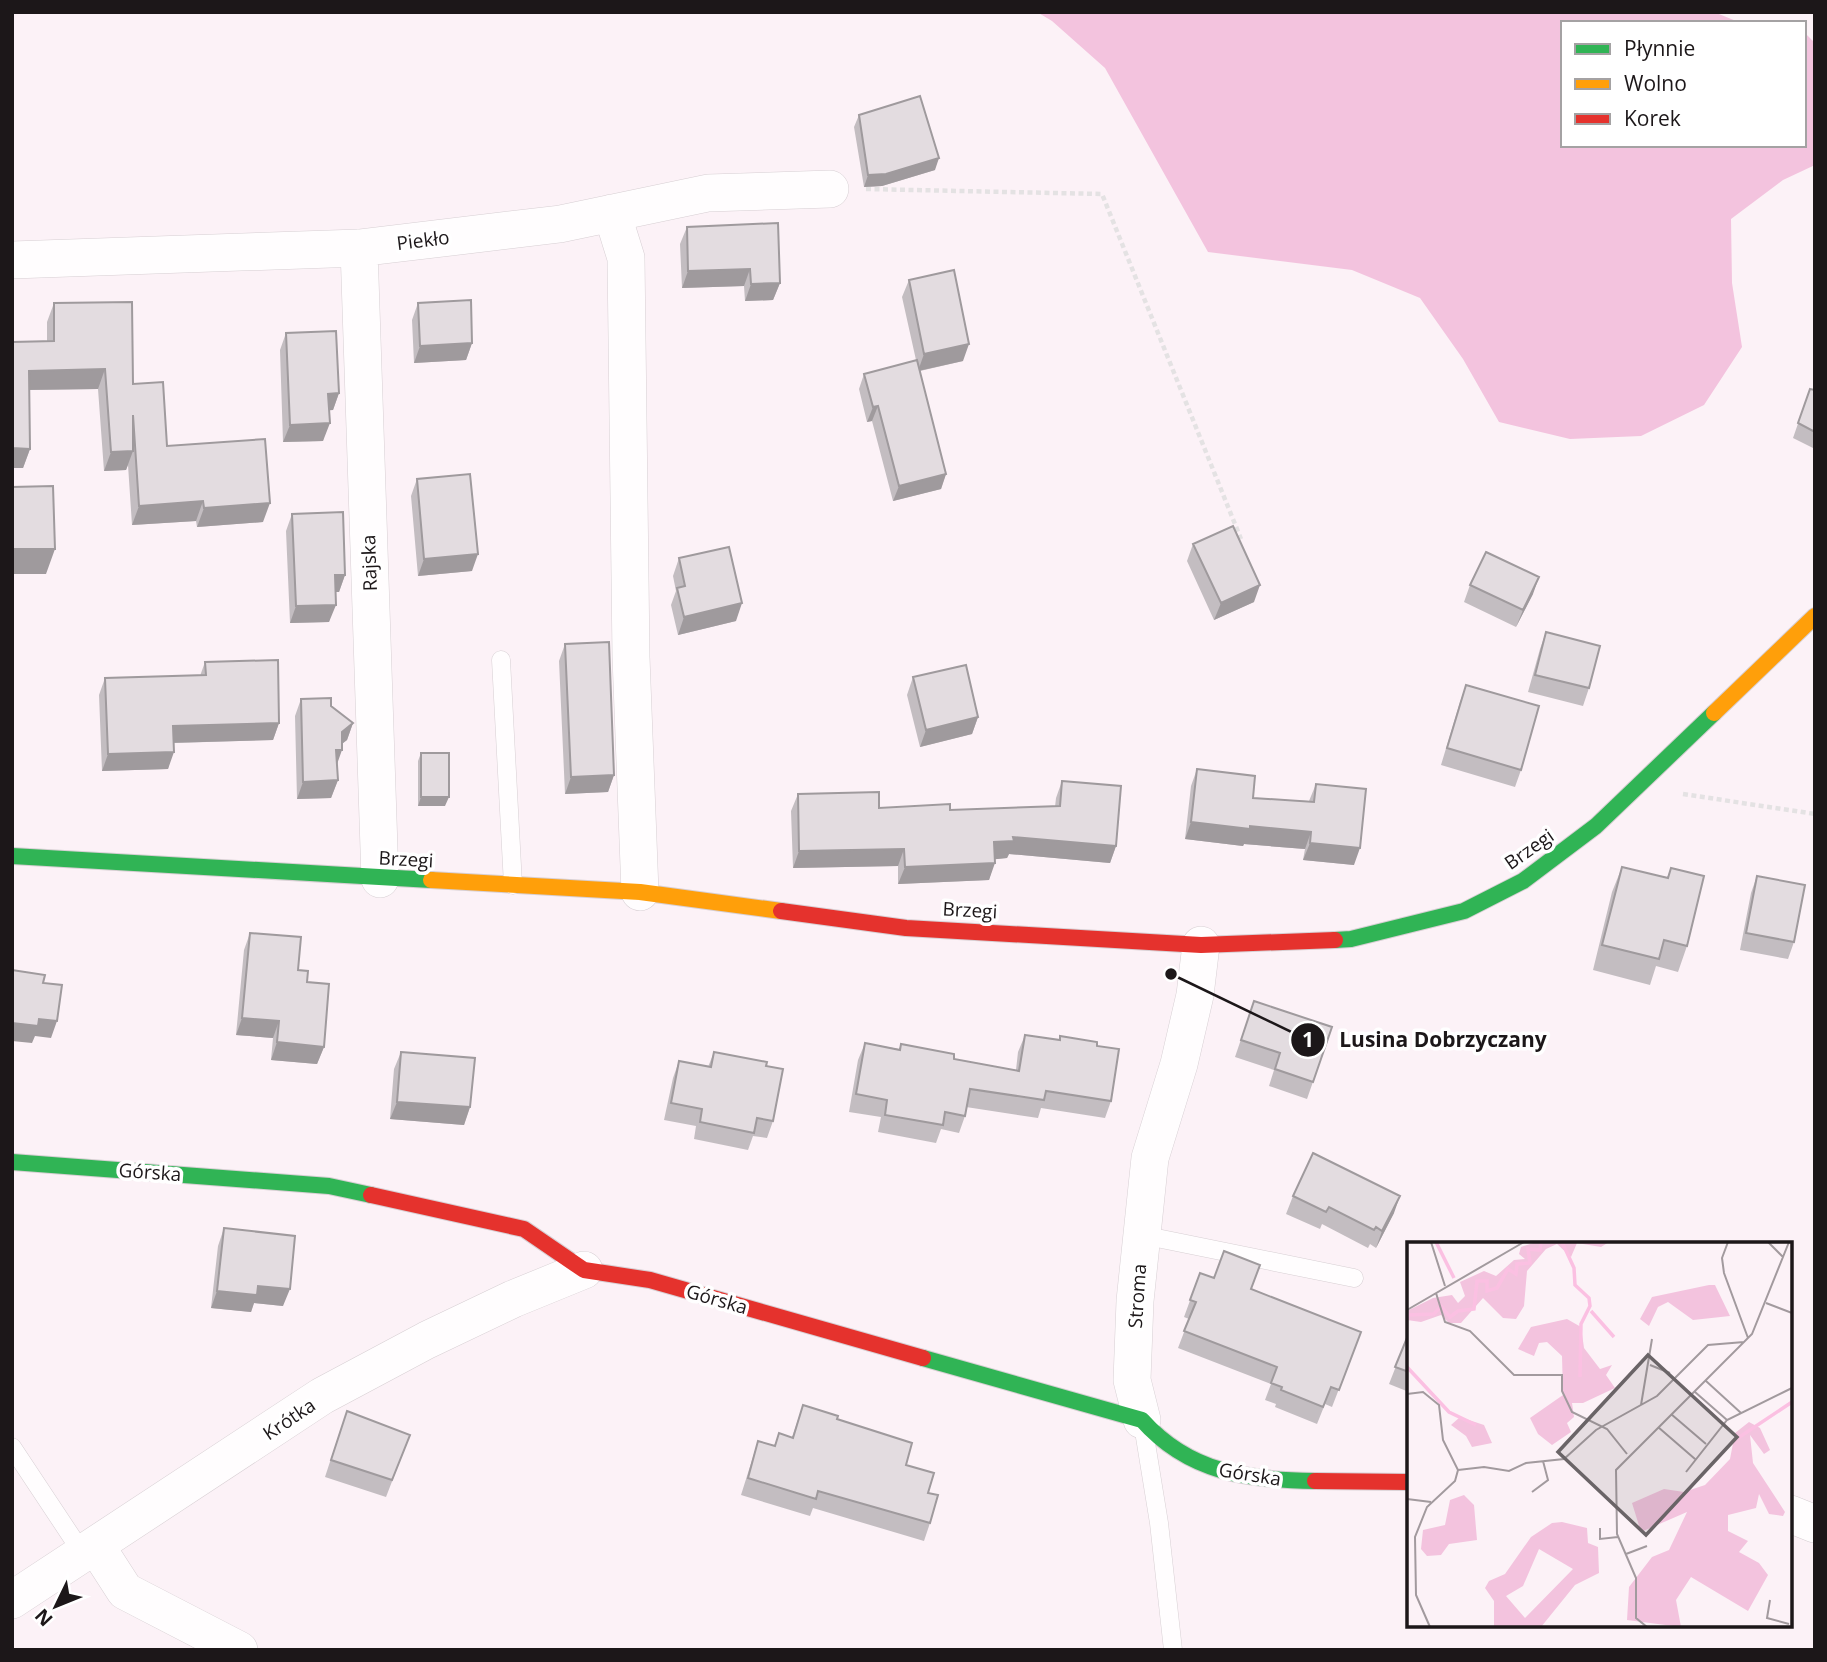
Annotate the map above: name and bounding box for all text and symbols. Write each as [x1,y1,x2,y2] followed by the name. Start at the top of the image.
[1561,21,1806,147] legend
[1624,34,1695,62] text: Płynnie
[1624,69,1687,97] text: Wolno
[1624,104,1681,132] text: Korek
[395,224,451,256] street label: Piekło
[355,534,383,592] street label: Rajska
[1499,823,1559,875] street label: Brzegi
[378,845,434,873] street label: Brzegi
[942,896,998,924] street label: Brzegi
[1290,1019,1561,1061] callout: Lusina Dobrzyczany
[1302,1025,1314,1053] text: 1
[1339,1025,1547,1053] text: Lusina Dobrzyczany
[118,1157,182,1187] street label: Górska
[1407,1242,1792,1627] inset map
[1122,1263,1152,1329] street label: Stroma
[683,1278,751,1320] street label: Górska
[258,1392,320,1446] street label: Krótka
[1217,1456,1283,1492] street label: Górska
[21,1571,91,1641] north arrow
[29,1603,58,1632] text: N

